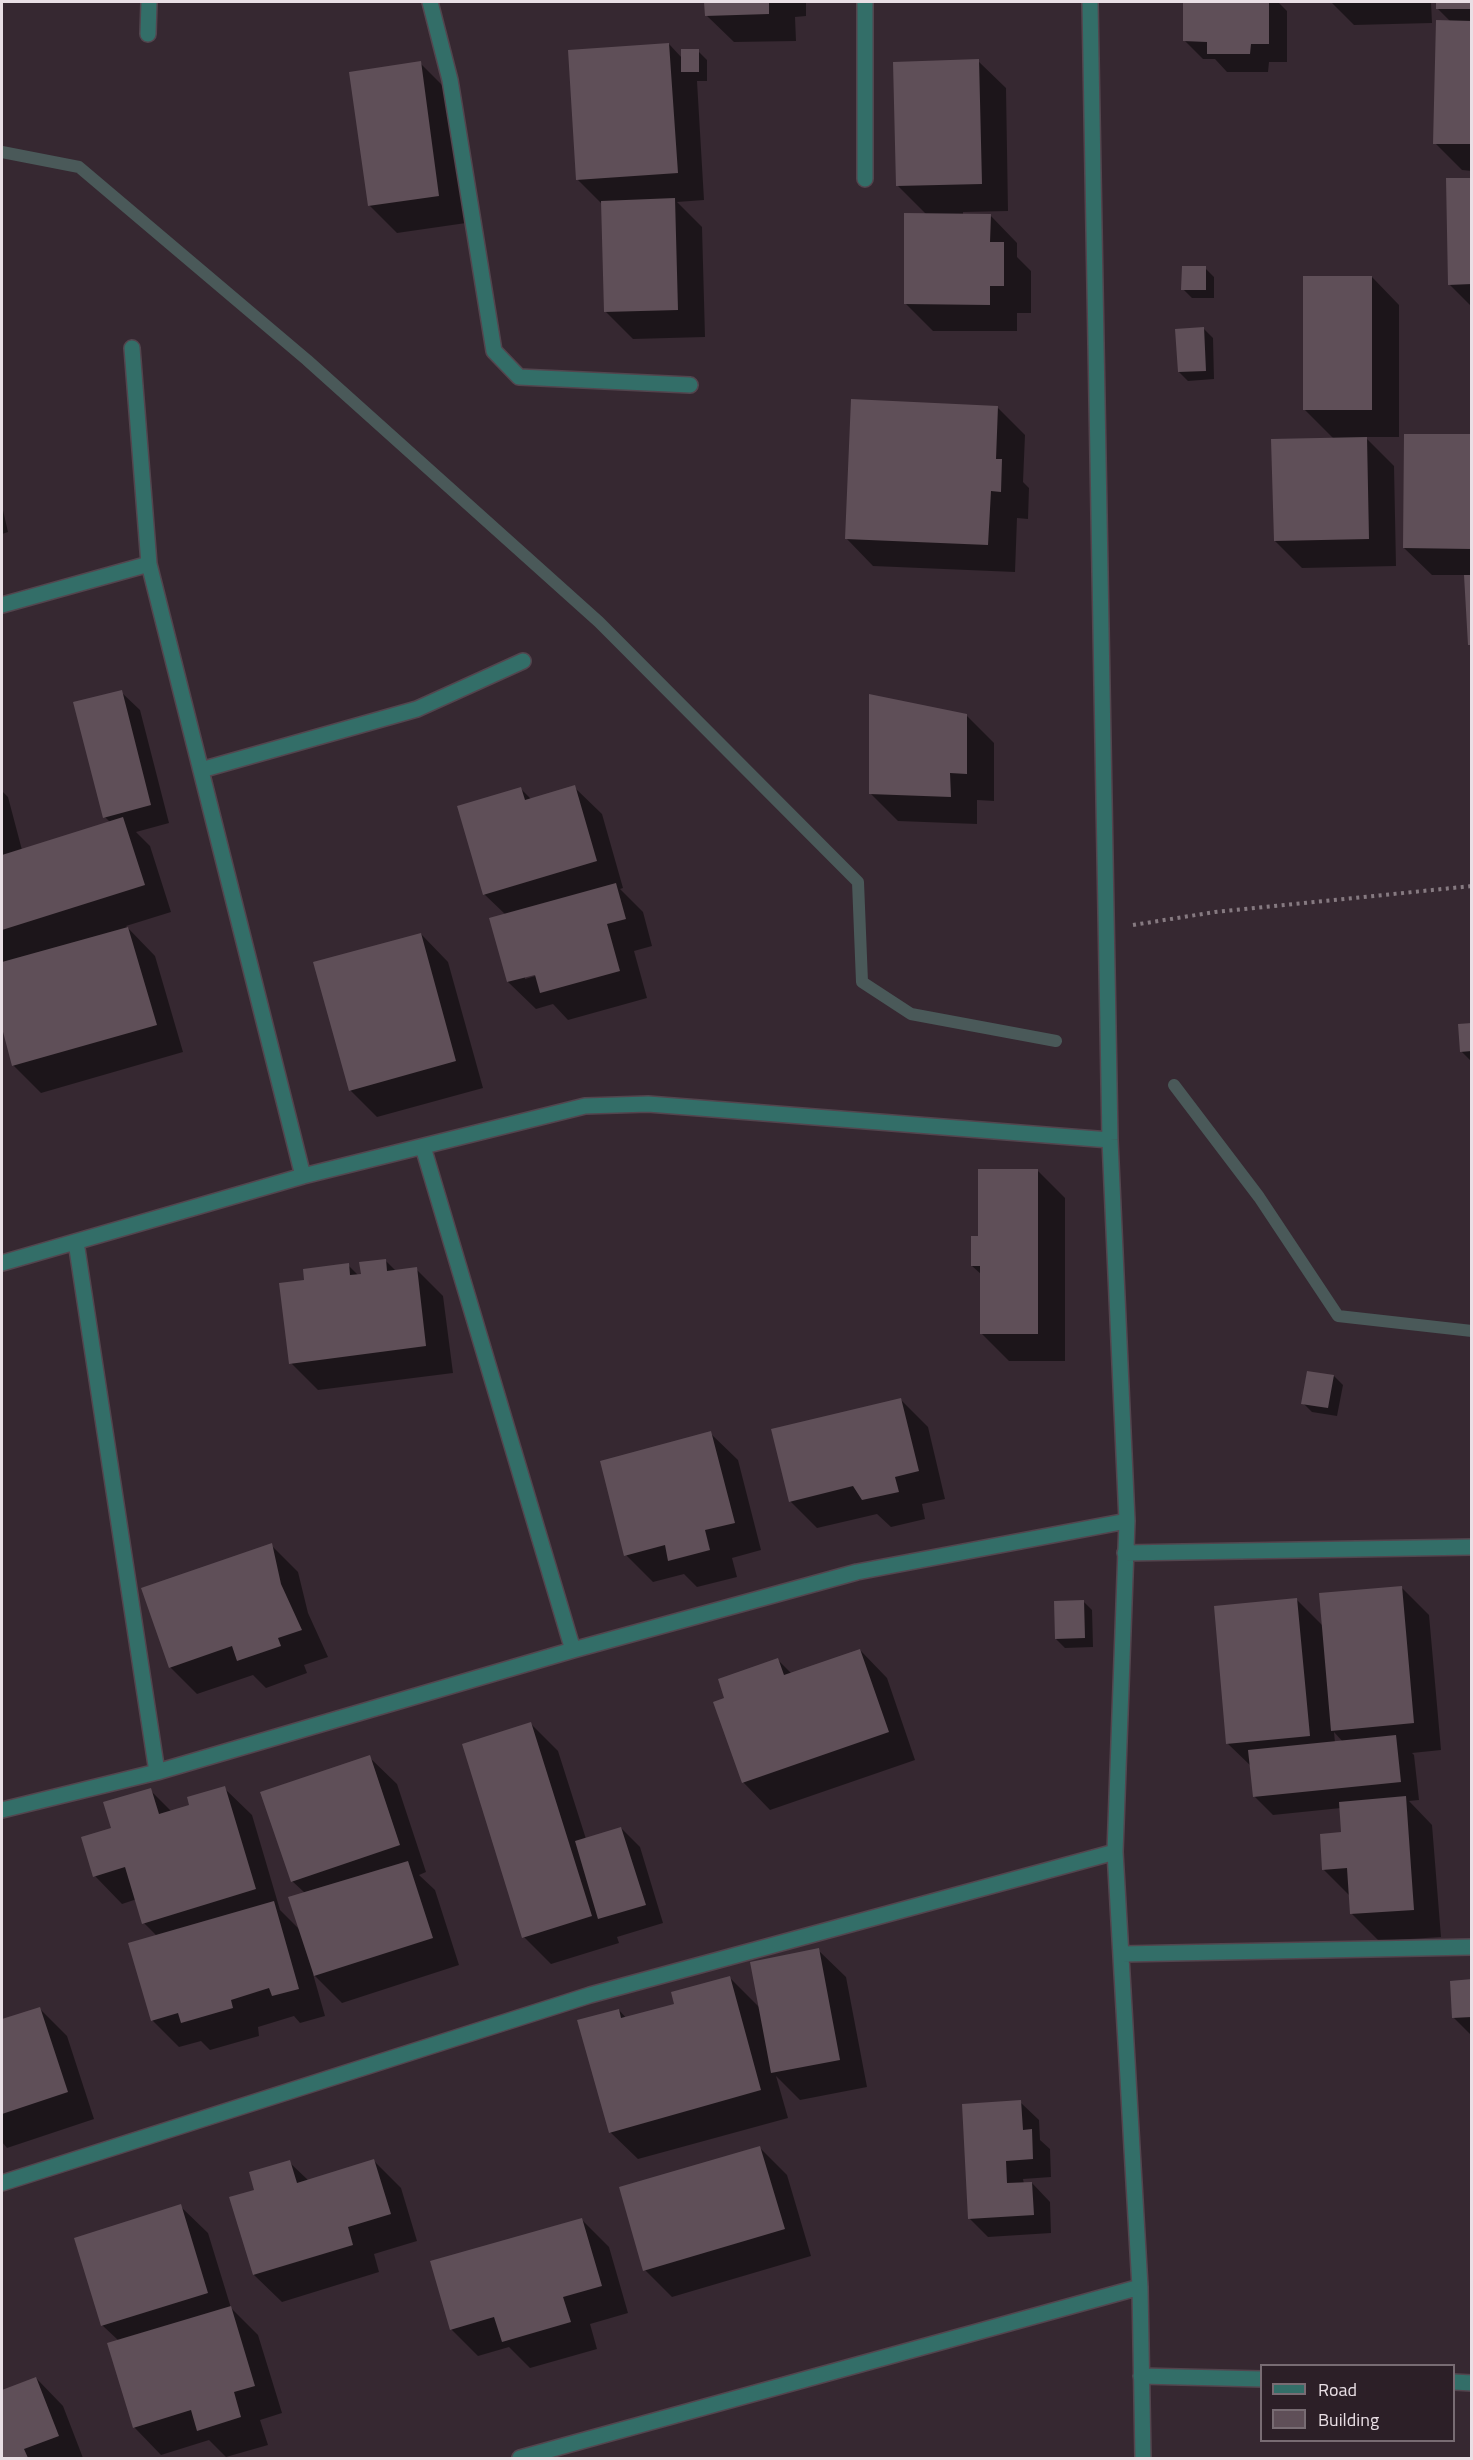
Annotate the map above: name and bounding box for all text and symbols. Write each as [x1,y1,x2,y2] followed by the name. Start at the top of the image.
[1260,2364,1455,2442] legend
[1318,2376,1357,2403] text: Road
[1318,2406,1379,2433] text: Building

